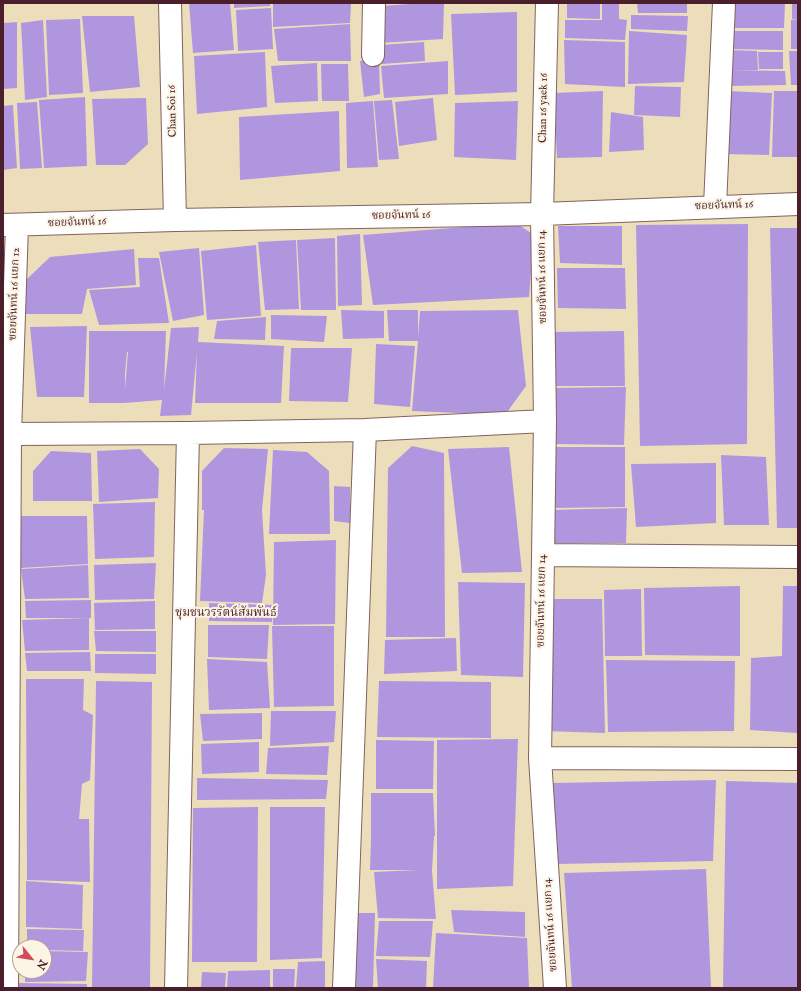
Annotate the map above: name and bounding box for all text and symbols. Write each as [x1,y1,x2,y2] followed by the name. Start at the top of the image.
[537,73,551,143] street label: Chan 16 yaek 16
[166,85,180,137] street label: Chan Soi 16
[694,198,754,214] street label: ซอยจันทน์ 16
[372,209,430,223] street label: ซอยจันทน์ 16
[47,215,107,231] street label: ซอยจันทน์ 16
[536,230,550,324] street label: ซอยจันทน์ 16 แยก 14
[7,247,23,341] street label: ซอยจันทน์ 16 แยก 12
[535,554,549,648] street label: ซอยจันทน์ 16 แยก 14
[175,607,277,621] district label: ชุมชนวรรัตน์สัมพันธ์
[541,878,561,972] street label: ซอยจันทน์ 16 แยก 14
[12,939,52,979] north arrow
[33,957,50,972] text: N

